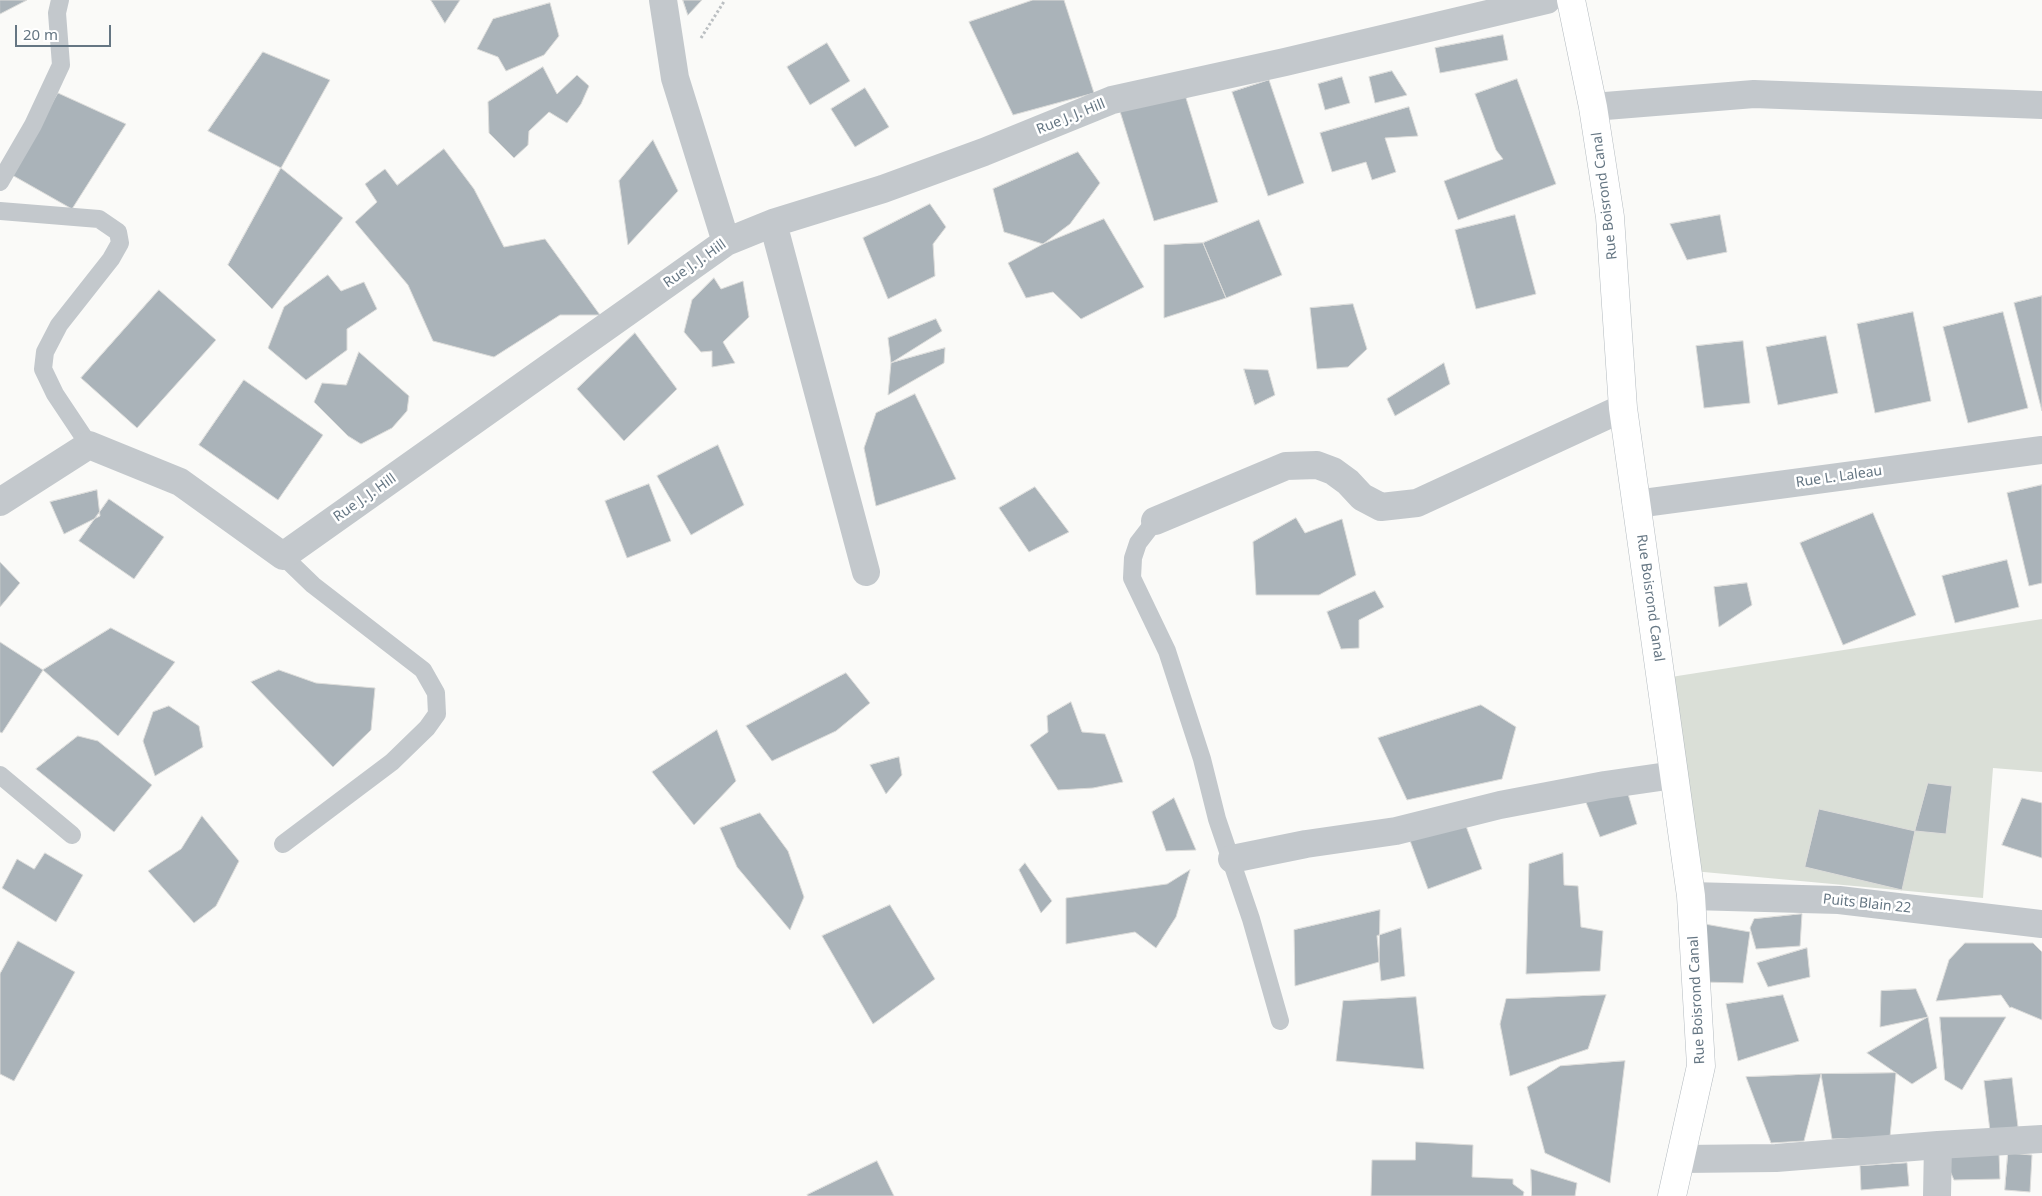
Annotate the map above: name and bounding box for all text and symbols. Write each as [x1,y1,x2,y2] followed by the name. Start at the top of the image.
[18,15,114,47] scale bar
[23,24,58,44] text: 20 m
[1034,96,1108,138] street label: Rue J. J. Hill
[1589,131,1621,261] street label: Rue Boisrond Canal
[660,236,730,292] street label: Rue J. J. Hill
[1795,463,1883,491] street label: Rue L. Laleau
[330,470,400,526] street label: Rue J. J. Hill
[1633,533,1667,663] street label: Rue Boisrond Canal
[1822,891,1912,917] street label: Puits Blain 22
[1685,935,1709,1065] street label: Rue Boisrond Canal

